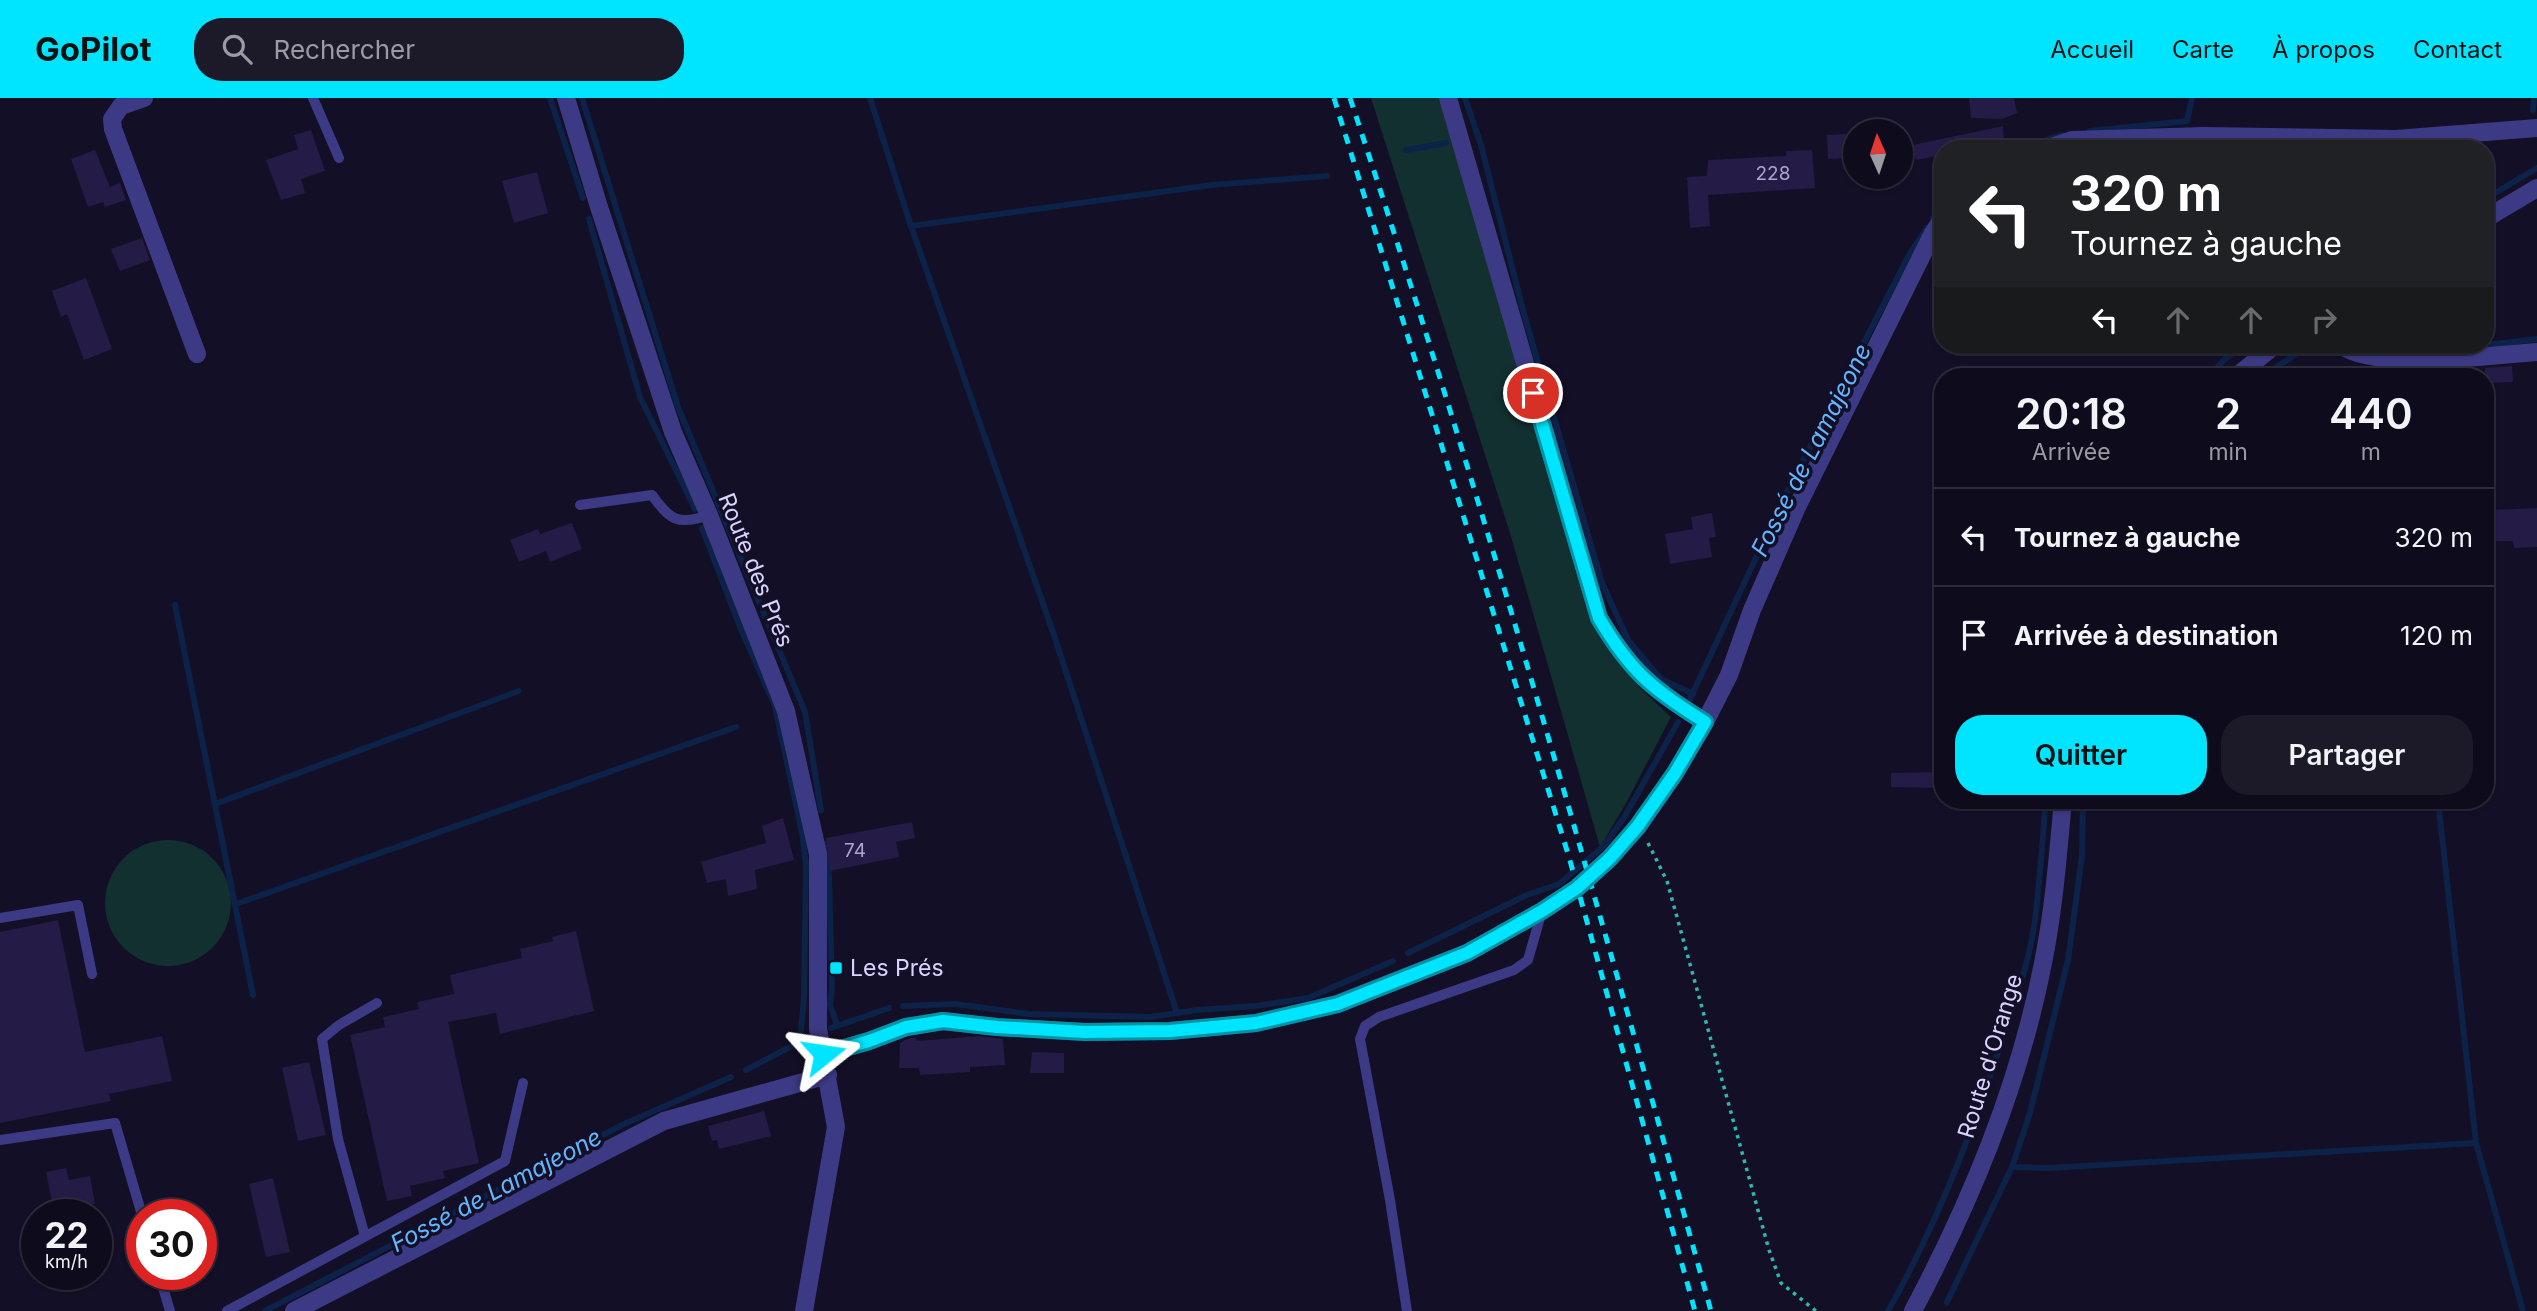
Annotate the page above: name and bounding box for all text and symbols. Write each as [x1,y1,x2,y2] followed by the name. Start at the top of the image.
[194,18,684,81] search box
[35,29,152,69] text: GoPilot
[218,30,256,68] icon: search
[274,34,415,65] text: Rechercher
[2050,35,2134,64] text: Accueil
[2172,35,2234,64] text: Carte
[2272,35,2375,64] text: À propos
[2413,35,2502,64] text: Contact
[1843,119,1913,189] north arrow
[1843,119,1913,189] map controls
[1756,162,1790,185] house number: 228
[2070,164,2222,223] text: 320 m
[1955,168,2046,259] icon: left
[2070,224,2342,263] text: Tournez à gauche
[2086,301,2124,339] icon: left
[2159,301,2197,339] icon: ahead
[2232,301,2270,339] icon: ahead
[2305,301,2343,339] icon: right
[1745,339,1877,561] water label: Fossé de Lamajeone
[1503,363,1563,423] pin
[1514,374,1552,412] icon: arrive
[2015,388,2127,439] text: 20:18
[2215,388,2241,439] text: 2
[2329,388,2413,439] text: 440
[2032,438,2111,466] text: Arrivée
[2208,438,2248,466] text: min
[2361,438,2381,466] text: m
[712,489,800,651] street label: Route des Prés
[1955,518,1993,556] icon: left
[2014,522,2240,553] text: Tournez à gauche
[2395,522,2473,553] text: 320 m
[1955,616,1993,654] icon: arrive
[2014,620,2279,651] text: Arrivée à destination
[2400,620,2473,651] text: 120 m
[1955,715,2207,795] button: Quitter
[2221,715,2473,795] button: Partager
[844,839,866,862] house number: 74
[850,954,944,982] place label: Les Prés
[828,960,844,976] marker: Les Prés
[1952,970,2028,1142] street label: Route d'Orange
[787,1017,861,1091] position arrow
[386,1122,606,1258] water label: Fossé de Lamajeone
[126,1199,217,1290] speed limit sign: 30
[44,1214,89,1256] text: 22
[45,1251,88,1272] text: km/h

